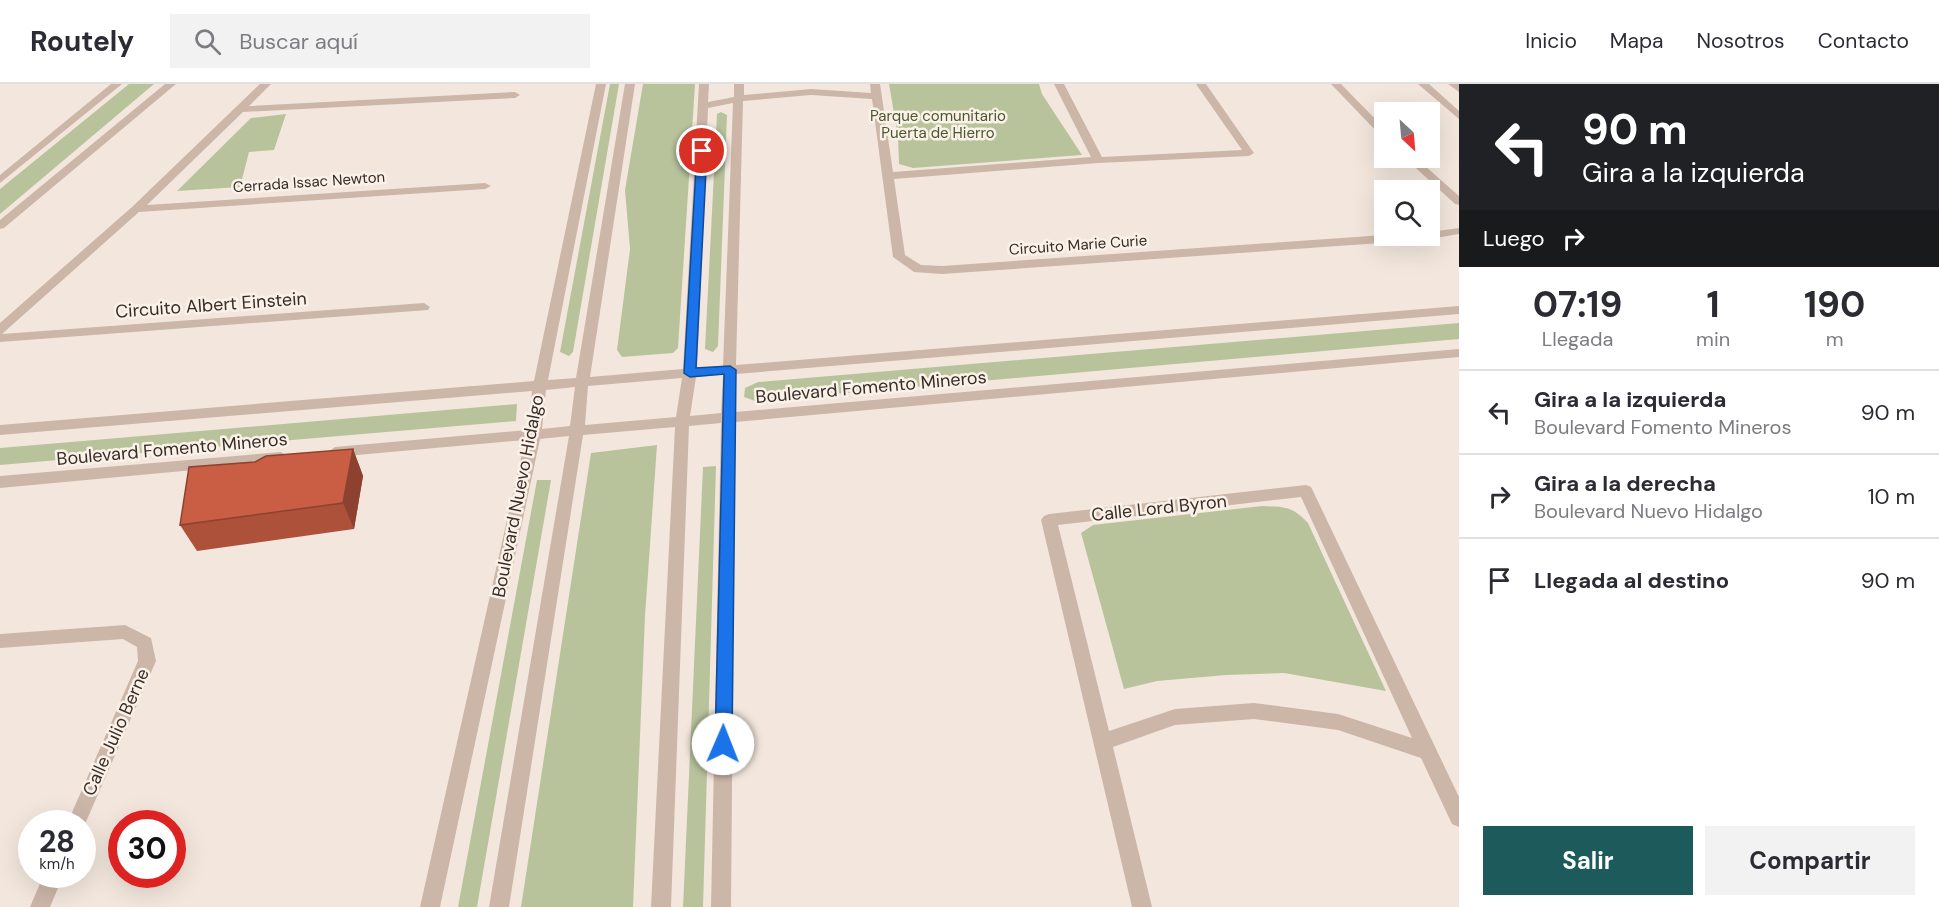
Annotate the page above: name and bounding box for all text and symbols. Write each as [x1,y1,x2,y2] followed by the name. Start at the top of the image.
[170,14,590,68] search box
[30,23,134,60] text: Routely
[191,25,224,58] icon: search
[239,27,358,56] text: Buscar aquí
[1525,27,1577,55] text: Inicio
[1610,27,1664,55] text: Mapa
[1697,27,1785,55] text: Nosotros
[1818,27,1909,55] text: Contacto
[1374,102,1440,168] north arrow
[1374,102,1440,246] map controls
[1582,102,1688,157] text: 90 m
[870,106,1006,143] park label: Parque comunitario Puerta de Hierro
[1483,108,1561,186] icon: left
[676,125,727,176] pin
[685,134,718,167] icon: arrive
[1582,155,1805,190] text: Gira a la izquierda
[232,167,386,197] street label: Cerrada Issac Newton
[1374,180,1440,246] button: search
[1557,222,1590,255] icon: right
[1483,224,1545,253] text: Luego
[1008,230,1148,260] street label: Circuito Marie Curie
[1533,281,1622,328] text: 07:19
[1707,281,1720,328] text: 1
[1804,281,1865,328] text: 190
[114,286,308,324] street label: Circuito Albert Einstein
[1542,326,1613,352] text: Llegada
[1696,326,1730,352] text: min
[1826,326,1844,352] text: m
[755,365,987,409] street label: Boulevard Fomento Mineros
[1534,385,1726,414] text: Gira a la izquierda
[487,393,549,599] street label: Boulevard Nuevo Hidalgo
[1483,396,1516,429] icon: left
[1861,398,1915,427] text: 90 m
[1534,414,1792,440] text: Boulevard Fomento Mineros
[56,427,288,471] street label: Boulevard Fomento Mineros
[1534,469,1716,498] text: Gira a la derecha
[1483,480,1516,513] icon: right
[1868,482,1915,511] text: 10 m
[1090,489,1228,527] street label: Calle Lord Byron
[1534,498,1763,524] text: Boulevard Nuevo Hidalgo
[1483,564,1516,597] icon: arrive
[1534,566,1729,595] text: Llegada al destino
[1861,566,1915,595] text: 90 m
[77,664,155,800] street label: Calle Julio Berne
[691,712,755,776] position arrow
[108,810,186,888] speed limit sign: 30
[39,822,75,861] text: 28
[1483,826,1693,895] button: Salir
[1705,826,1915,895] button: Compartir
[39,854,75,874] text: km/h

